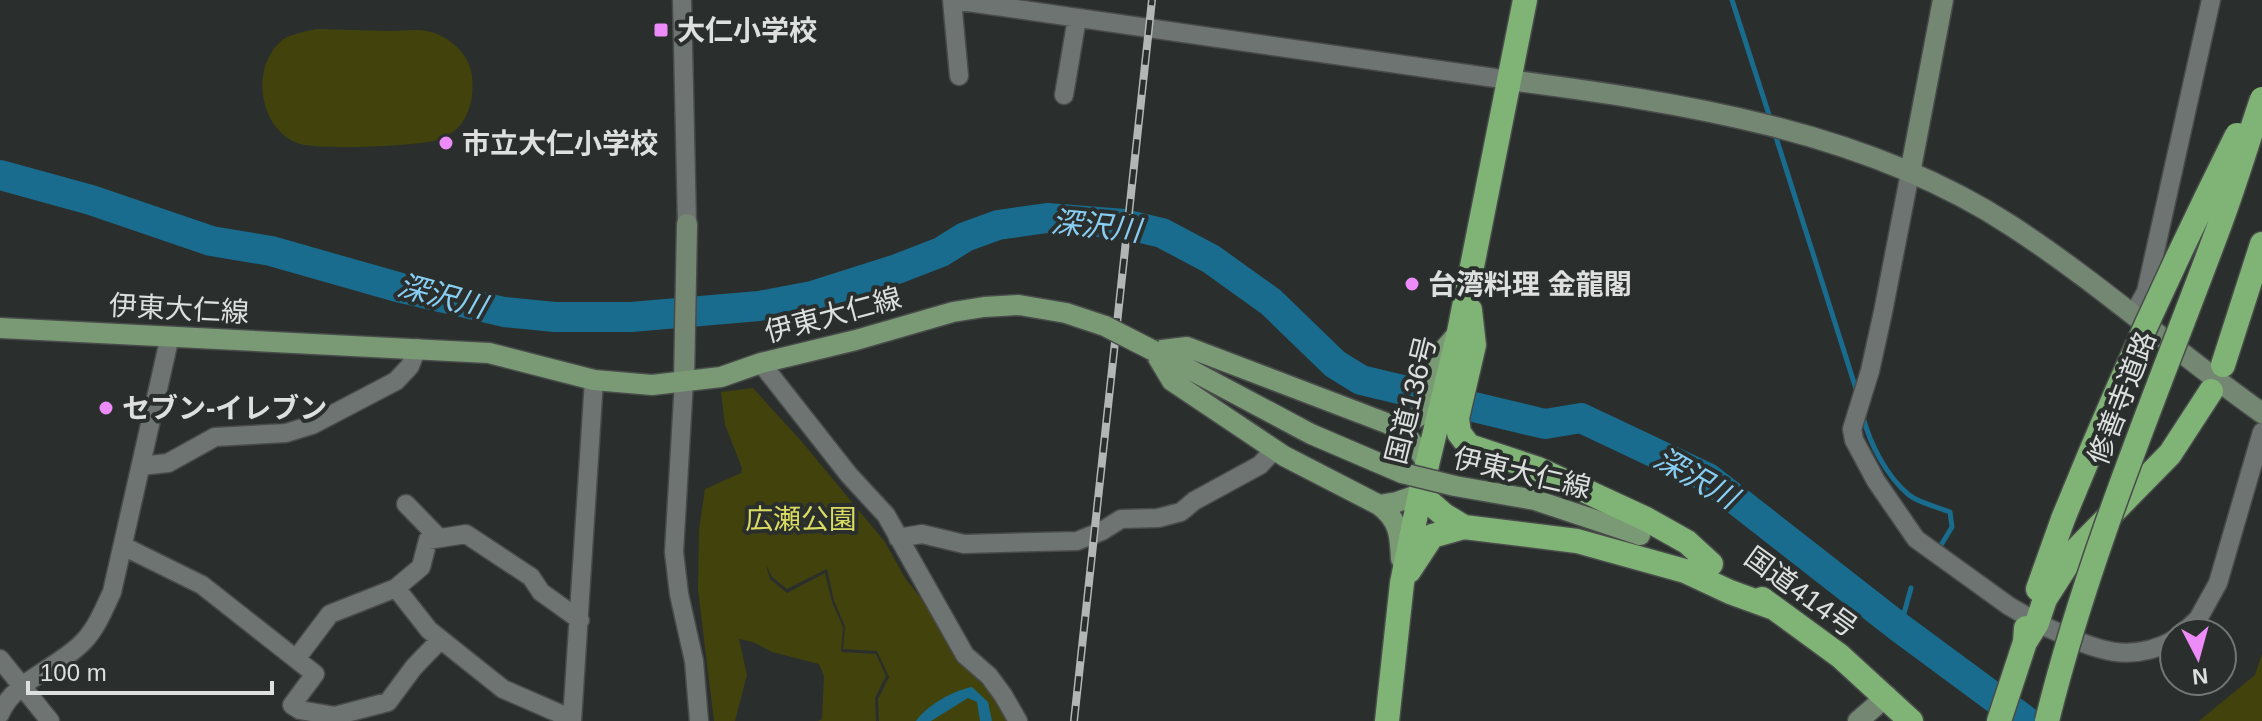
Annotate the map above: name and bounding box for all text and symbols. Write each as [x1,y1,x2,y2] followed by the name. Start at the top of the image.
[677,15,817,46] place label: 大仁小学校
[652,21,670,39] marker: 大仁小学校
[462,128,658,159] place label: 市立大仁小学校
[437,134,455,152] marker: 市立大仁小学校
[1050,205,1145,247] water label: 深沢川
[394,268,493,324] water label: 深沢川
[1428,269,1632,300] place label: 台湾料理 金龍閣
[1403,275,1421,293] marker: 台湾料理 金龍閣
[761,282,905,348] street label: 伊東大仁線
[108,290,250,328] street label: 伊東大仁線
[2082,327,2162,469] street label: 修善寺道路
[1380,333,1442,467] street label: 国道136号
[122,393,327,424] place label: セブン-イレブン
[97,399,115,417] marker: セブン-イレブン
[1649,441,1746,516] water label: 深沢川
[1450,442,1594,504] street label: 伊東大仁線
[745,504,857,535] park label: 広瀬公園
[1739,541,1863,643] street label: 国道414号
[2158,617,2238,697] north arrow
[28,645,272,695] scale bar
[40,659,107,686] text: 100 m
[2191,663,2209,690] text: N

